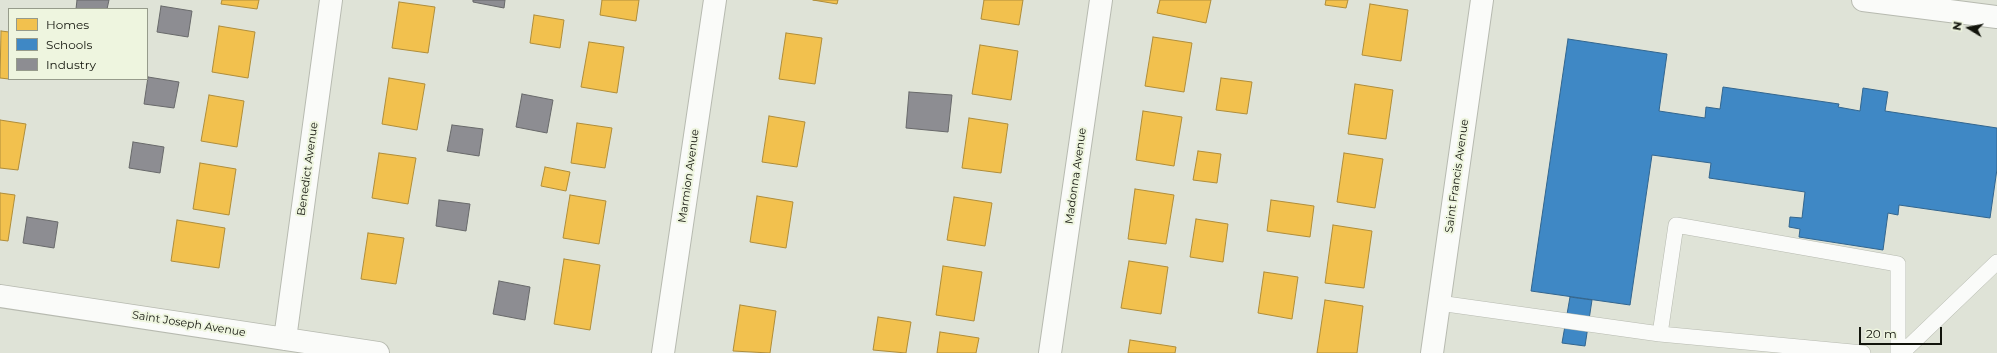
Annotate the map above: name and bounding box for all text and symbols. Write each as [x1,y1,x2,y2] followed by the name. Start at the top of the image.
[8,8,148,80] legend
[1949,8,1989,48] north arrow
[46,17,89,32] text: Homes
[1950,20,1965,32] text: N
[46,37,92,52] text: Schools
[46,57,96,72] text: Industry
[1442,118,1472,234] street label: Saint Francis Avenue
[295,121,321,217] street label: Benedict Avenue
[1063,127,1089,225] street label: Madonna Avenue
[676,128,702,224] street label: Marmion Avenue
[131,309,247,339] street label: Saint Joseph Avenue
[1861,319,1944,345] scale bar
[1866,326,1897,341] text: 20 m

